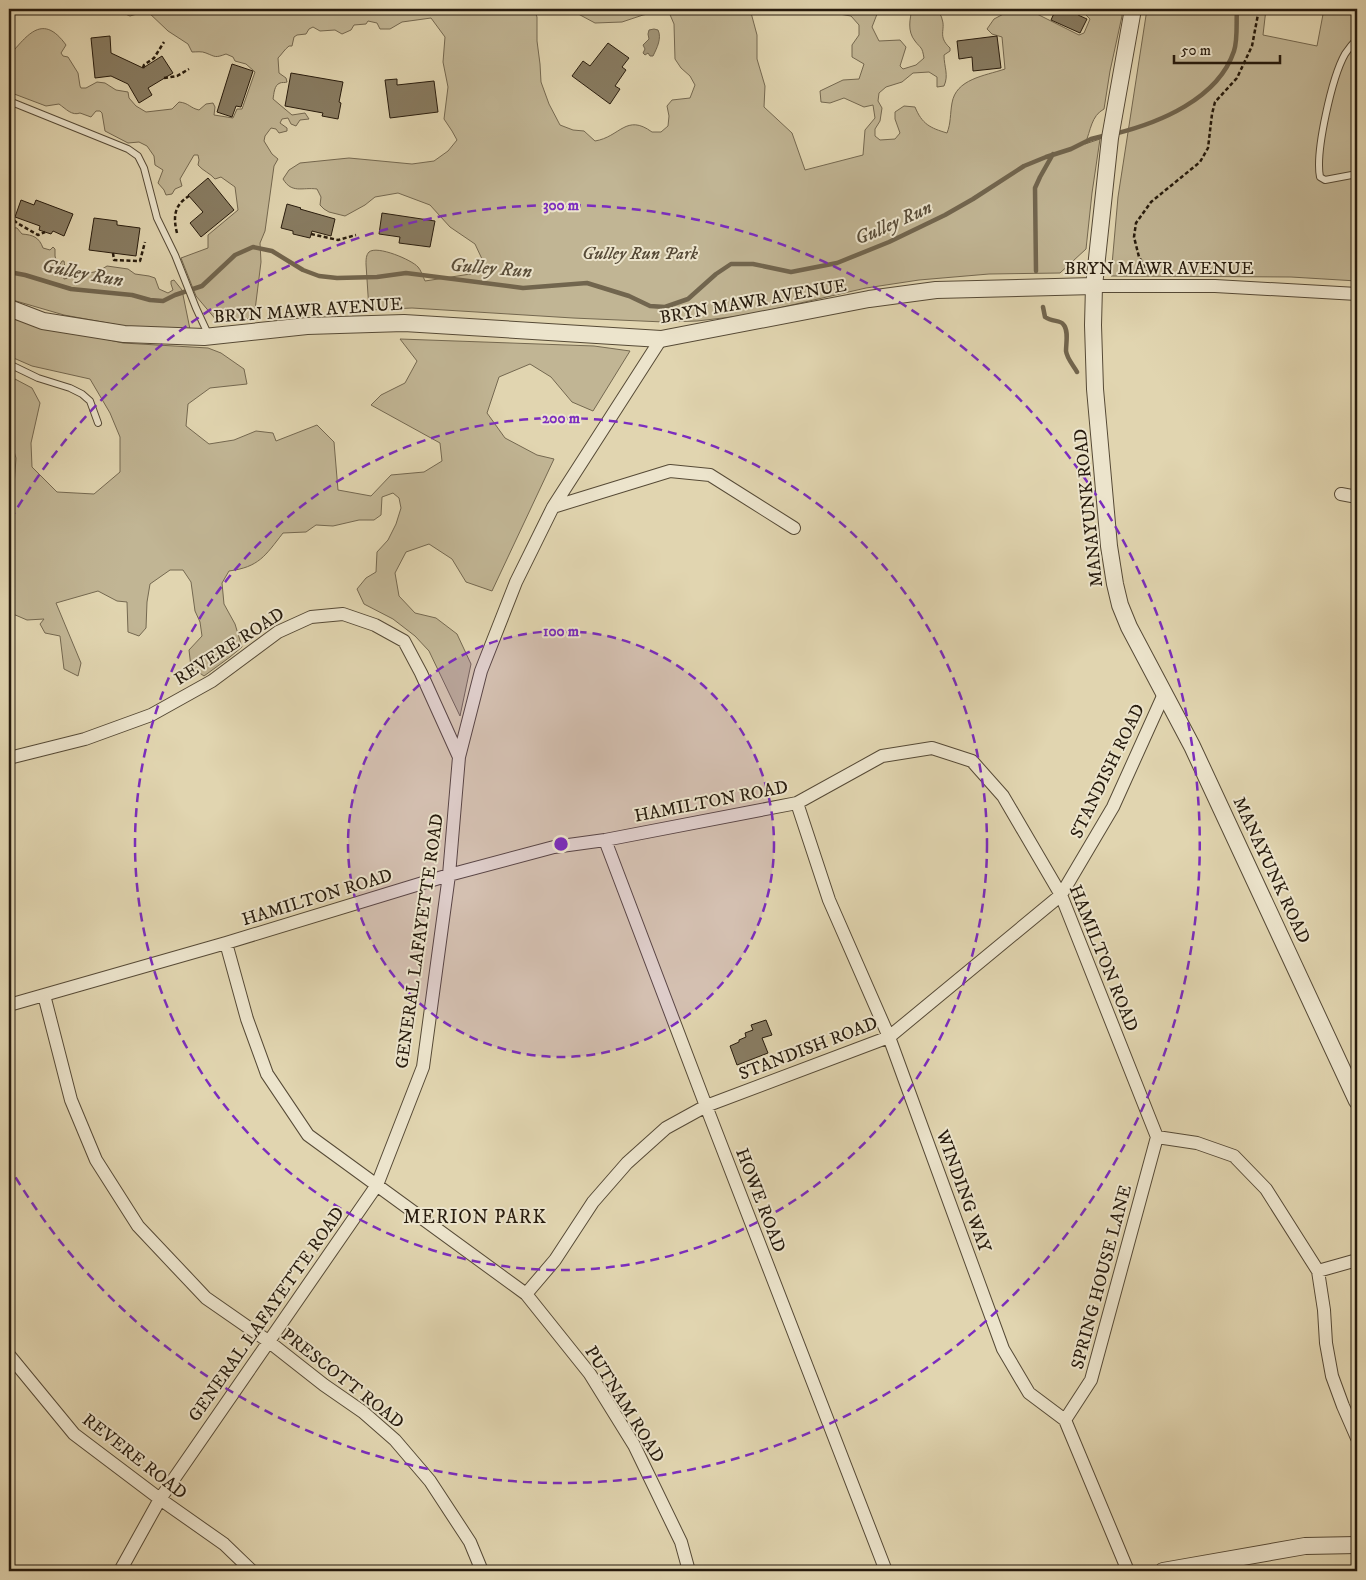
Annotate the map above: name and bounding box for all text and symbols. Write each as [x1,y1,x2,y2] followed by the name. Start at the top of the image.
[1174,32,1280,64] scale bar
[1181,41,1211,60] text: 50 m
[543,196,580,215] text: 300 m
[851,196,936,251] water label: Gulley Run
[582,243,698,265] park label: Gulley Run Park
[449,253,533,284] water label: Gulley Run
[40,254,126,293] water label: Gulley Run
[1064,258,1254,280] street label: BRYN MAWR AVENUE
[658,275,849,329] street label: BRYN MAWR AVENUE
[213,293,404,329] street label: BRYN MAWR AVENUE
[542,409,581,428] text: 200 m
[1070,427,1108,588] street label: MANAYUNK ROAD
[170,603,289,691] street label: REVERE ROAD
[543,622,580,641] text: 100 m
[1066,700,1150,842] street label: STANDISH ROAD
[632,776,790,828] street label: HAMILTON ROAD
[1227,794,1315,947] street label: MANAYUNK ROAD
[391,812,449,1070] street label: GENERAL LAFAYETTE ROAD
[552,835,570,853] centre of rings
[239,865,395,931] street label: HAMILTON ROAD
[1064,882,1143,1035] street label: HAMILTON ROAD
[736,1012,881,1086] street label: STANDISH ROAD
[930,1126,996,1256] street label: WINDING WAY
[730,1145,790,1256] street label: HOWE ROAD
[1067,1182,1137,1372] street label: SPRING HOUSE LANE
[184,1203,350,1426] street label: GENERAL LAFAYETTE ROAD
[403,1206,547,1229] district label: MERION PARK
[276,1324,408,1434] street label: PRESCOTT ROAD
[579,1342,669,1467] street label: PUTNAM ROAD
[78,1409,191,1504] street label: REVERE ROAD

